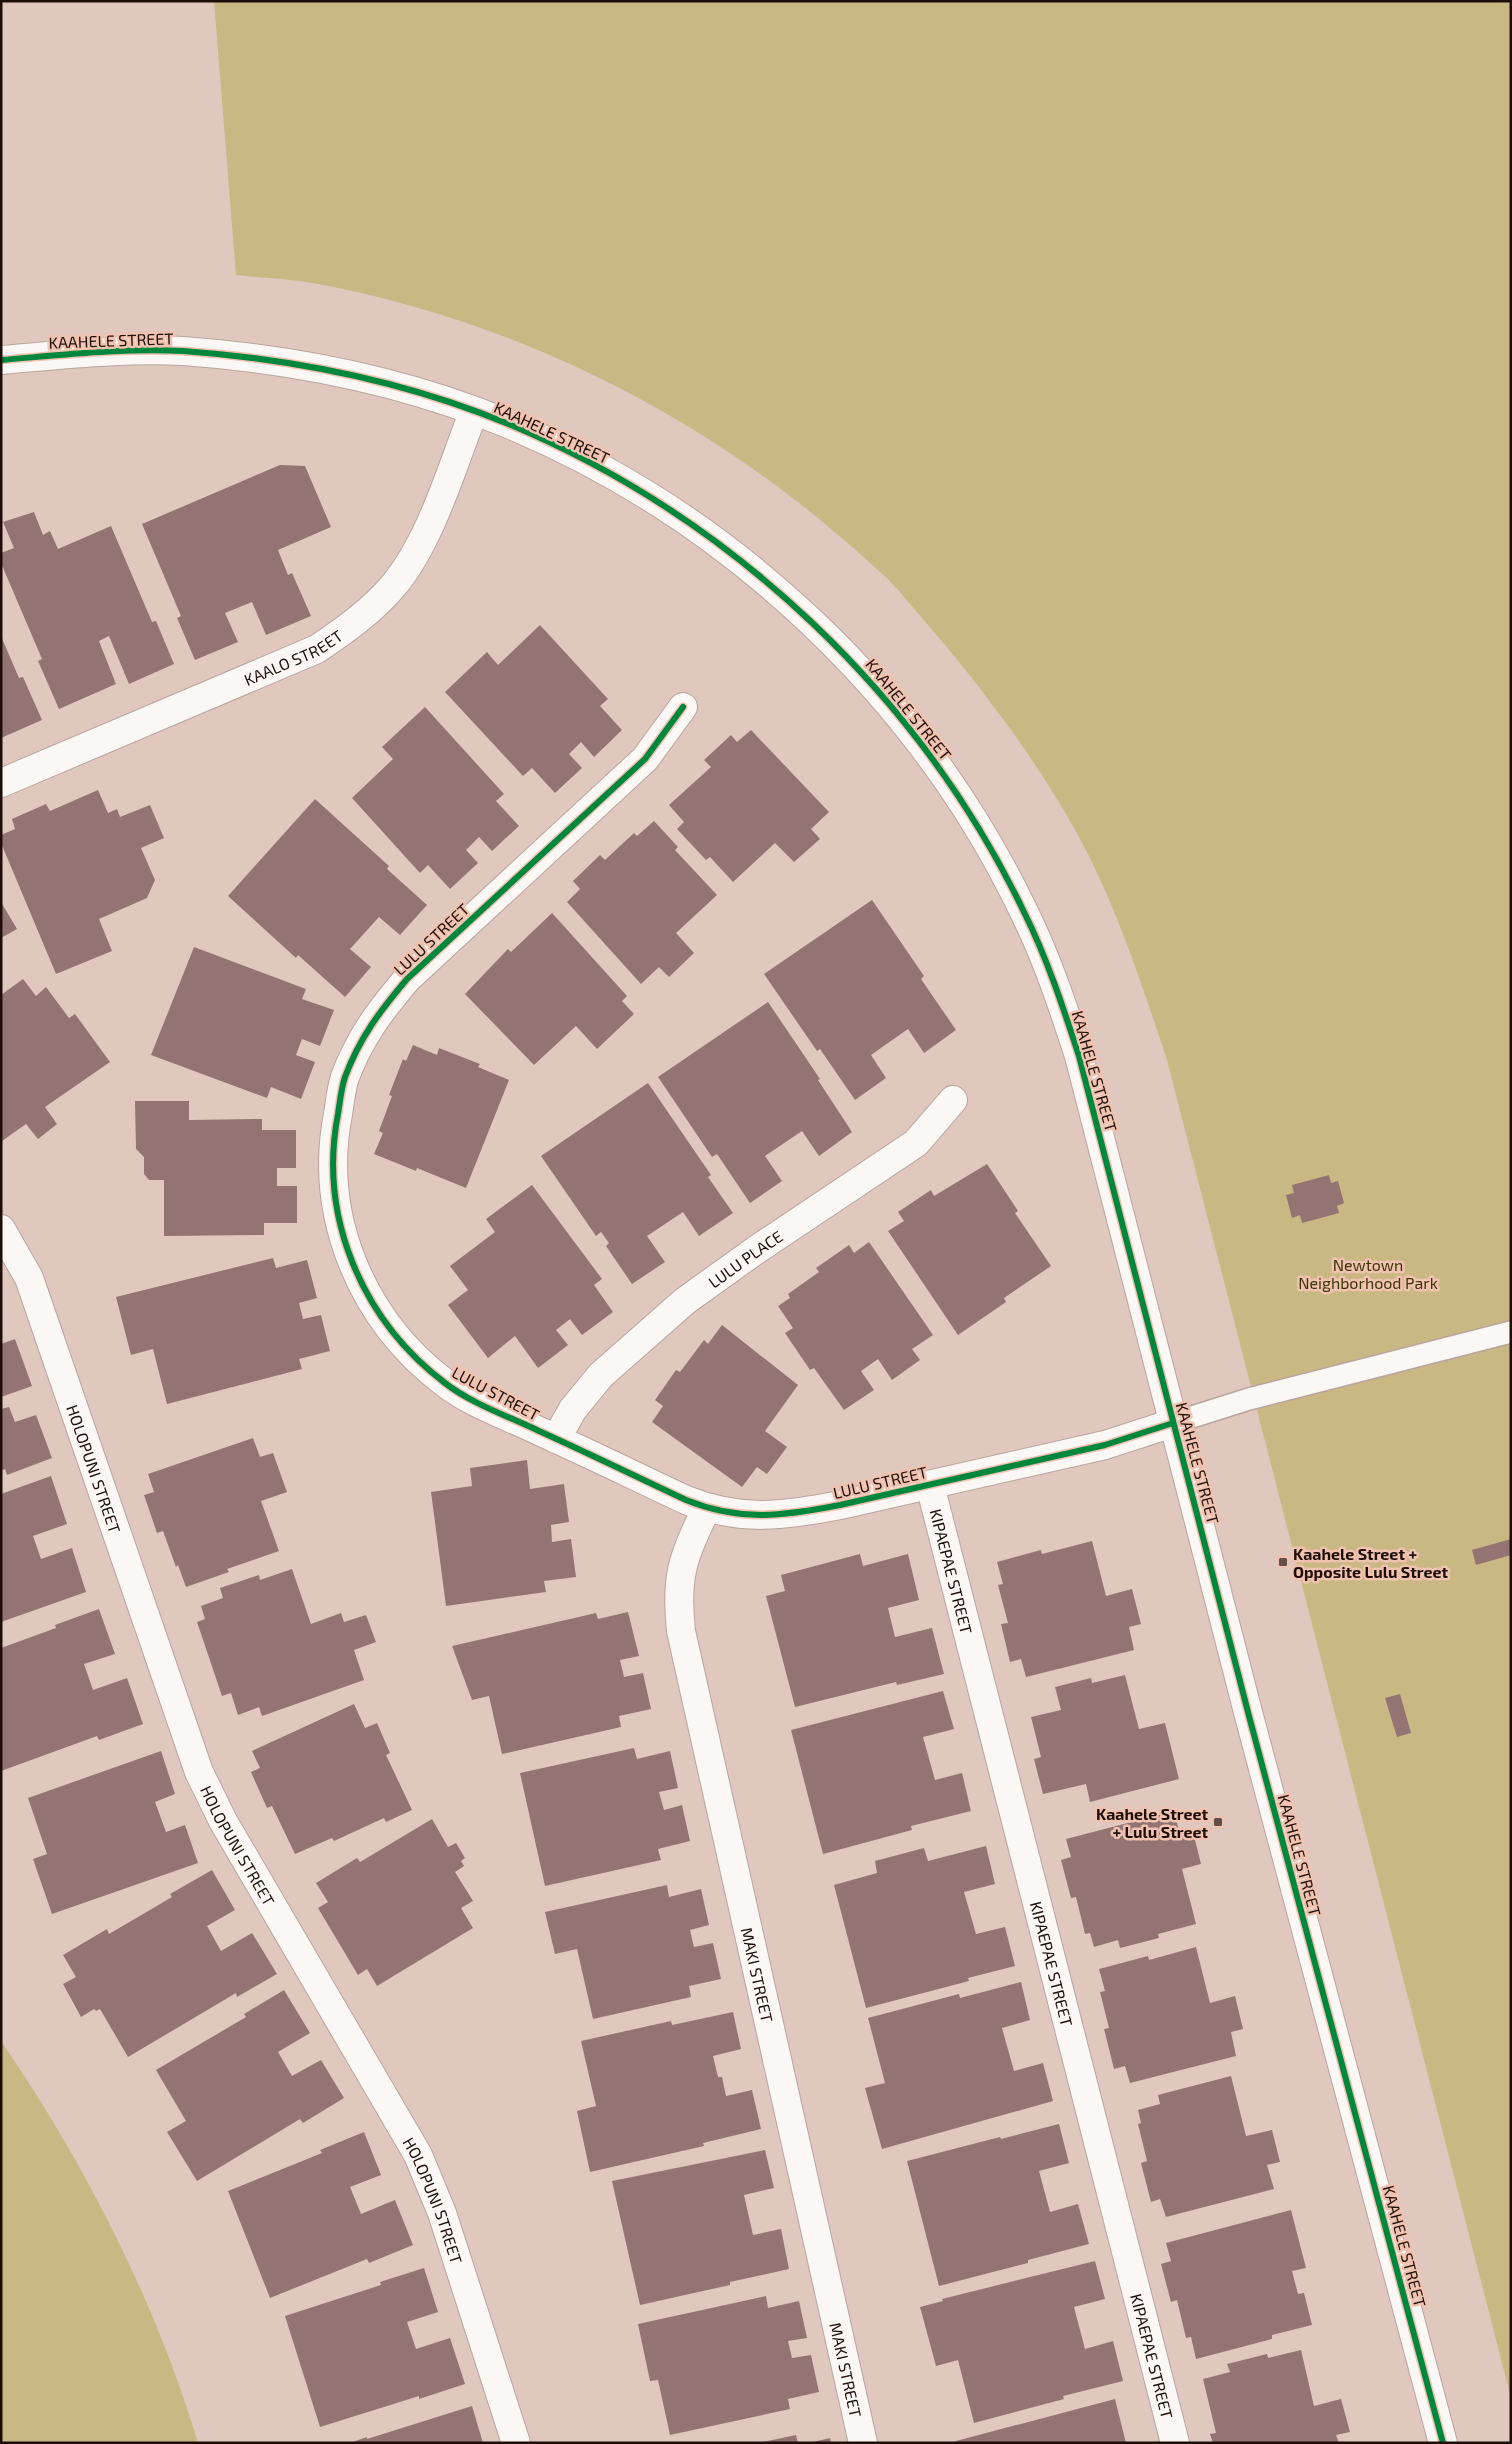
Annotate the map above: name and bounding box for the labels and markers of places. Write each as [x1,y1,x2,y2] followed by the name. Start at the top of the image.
[1293,1544,1448,1581] place label: Kaahele Street + Opposite Lulu Street
[1277,1556,1289,1568] marker: Kaahele Street + Opposite Lulu Street
[1096,1804,1208,1841] place label: Kaahele Street + Lulu Street
[1212,1816,1224,1828] marker: Kaahele Street + Lulu Street

